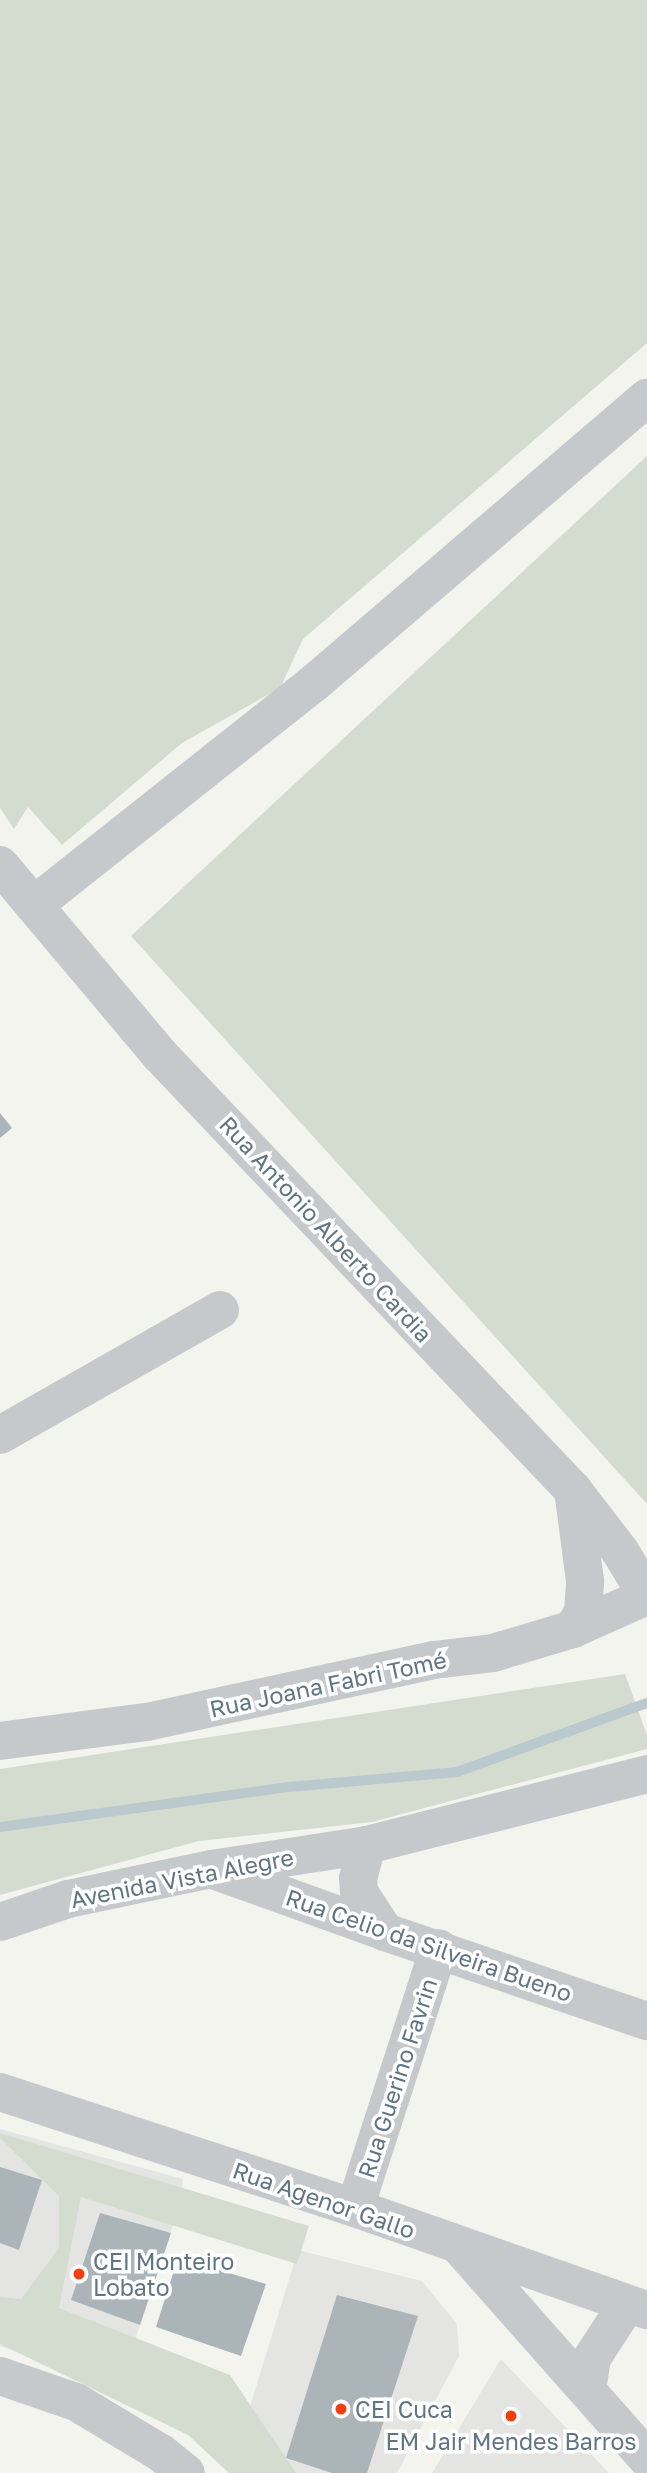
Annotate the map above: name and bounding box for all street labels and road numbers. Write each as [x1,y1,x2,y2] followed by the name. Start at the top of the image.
[214,1110,438,1348] street label: Rua Antonio Alberto Cardia
[207,1645,449,1723] street label: Rua Joana Fabri Tomé
[68,1843,296,1913] street label: Avenida Vista Alegre
[282,1883,576,2007] street label: Rua Celio da Silveira Bueno
[352,1975,442,2181] street label: Rua Guerino Favrin
[229,2156,419,2244] street label: Rua Agenor Gallo

